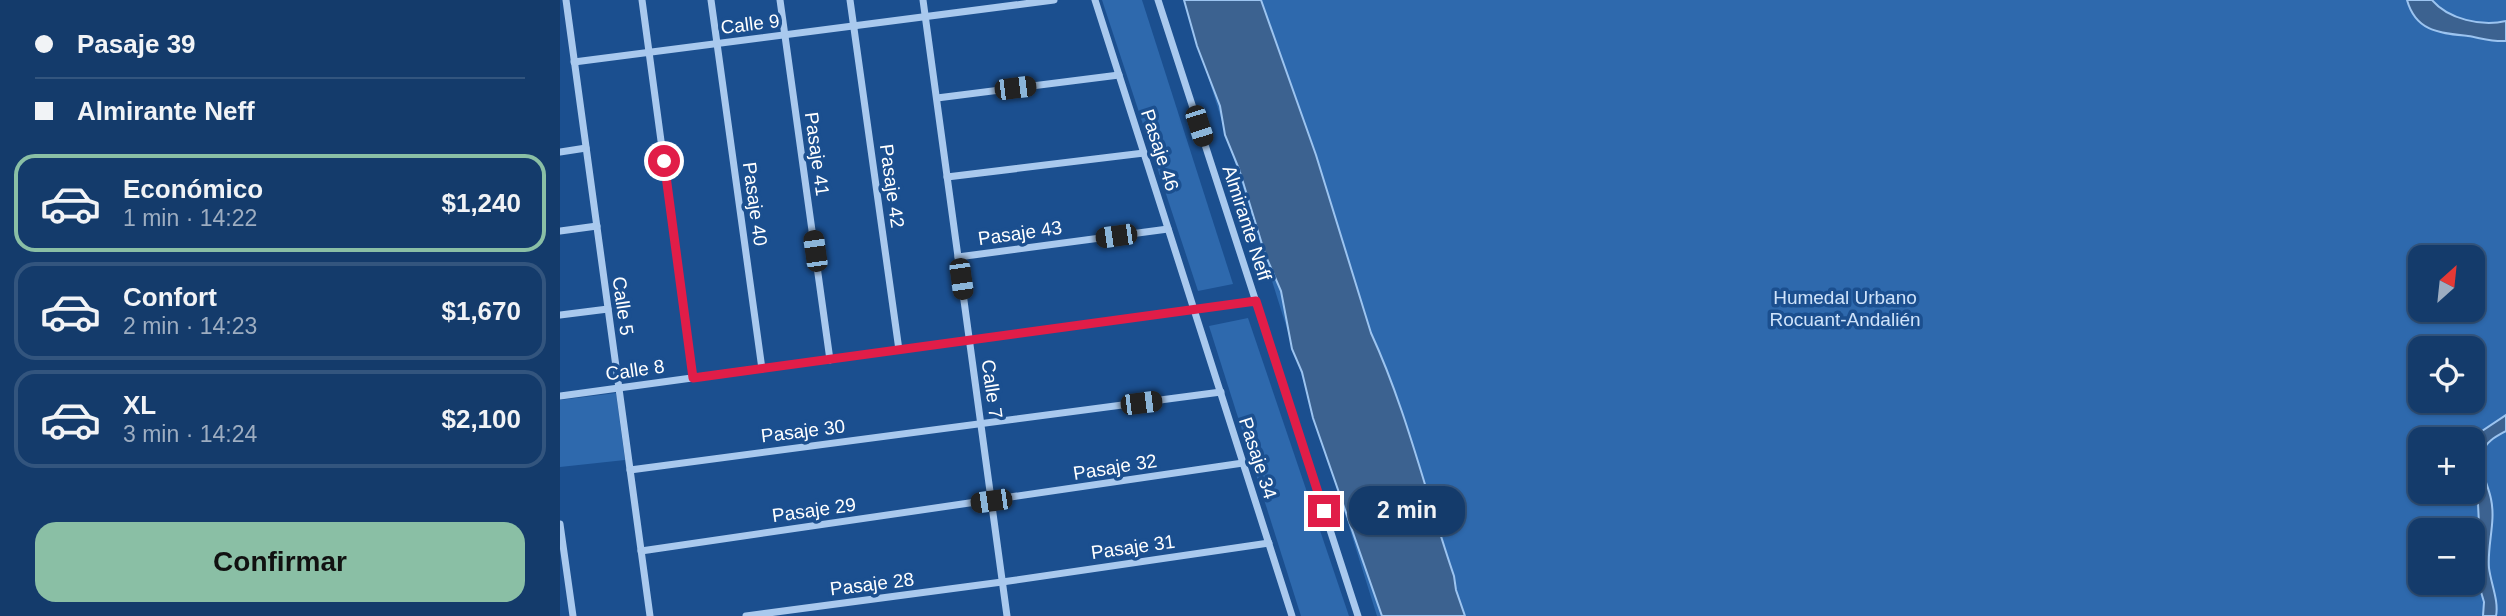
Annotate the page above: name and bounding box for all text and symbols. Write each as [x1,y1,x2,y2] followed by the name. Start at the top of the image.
[719,10,781,38] street label: Calle 9
[77,29,196,59] text: Pasaje 39
[993,75,1038,101] car
[77,96,255,126] text: Almirante Neff
[1183,103,1216,149] car
[1137,107,1183,193] street label: Pasaje 46
[801,111,833,197] street label: Pasaje 41
[876,143,908,229] street label: Pasaje 42
[648,145,680,177] route start
[739,161,771,247] street label: Pasaje 40
[1218,163,1276,284] street label: Almirante Neff
[39,172,102,235] icon: car
[123,174,263,204] text: Económico
[441,188,521,218] text: $1,240
[123,205,257,231] text: 1 min · 14:22
[977,217,1063,249] street label: Pasaje 43
[1094,223,1139,249] car
[802,229,829,273] car
[2408,245,2485,322] north arrow
[2408,245,2485,595] map controls
[948,257,975,301] car
[608,275,638,337] street label: Calle 5
[39,280,102,343] icon: car
[123,282,217,312] text: Confort
[1769,287,1921,330] park label: Humedal Urbano Rocuant-Andalién
[441,296,521,326] text: $1,670
[123,313,257,339] text: 2 min · 14:23
[2408,336,2485,413] button: locate
[604,355,666,385] street label: Calle 8
[977,358,1007,420] street label: Calle 7
[39,388,102,451] icon: car
[123,390,156,420] text: XL
[1119,390,1164,416] car
[441,404,521,434] text: $2,100
[760,415,846,447] street label: Pasaje 30
[1235,415,1281,502] street label: Pasaje 34
[123,421,257,447] text: 3 min · 14:24
[2408,427,2485,504] button: +
[1072,450,1158,484] street label: Pasaje 32
[1348,486,1464,536] callout: 2 min
[969,488,1014,514] car
[771,494,857,526] street label: Pasaje 29
[1308,495,1340,527] route end
[1377,497,1437,523] text: 2 min
[2408,518,2485,595] button: −
[35,522,525,602] button: Confirmar
[1090,531,1176,563] street label: Pasaje 31
[829,568,915,600] street label: Pasaje 28

